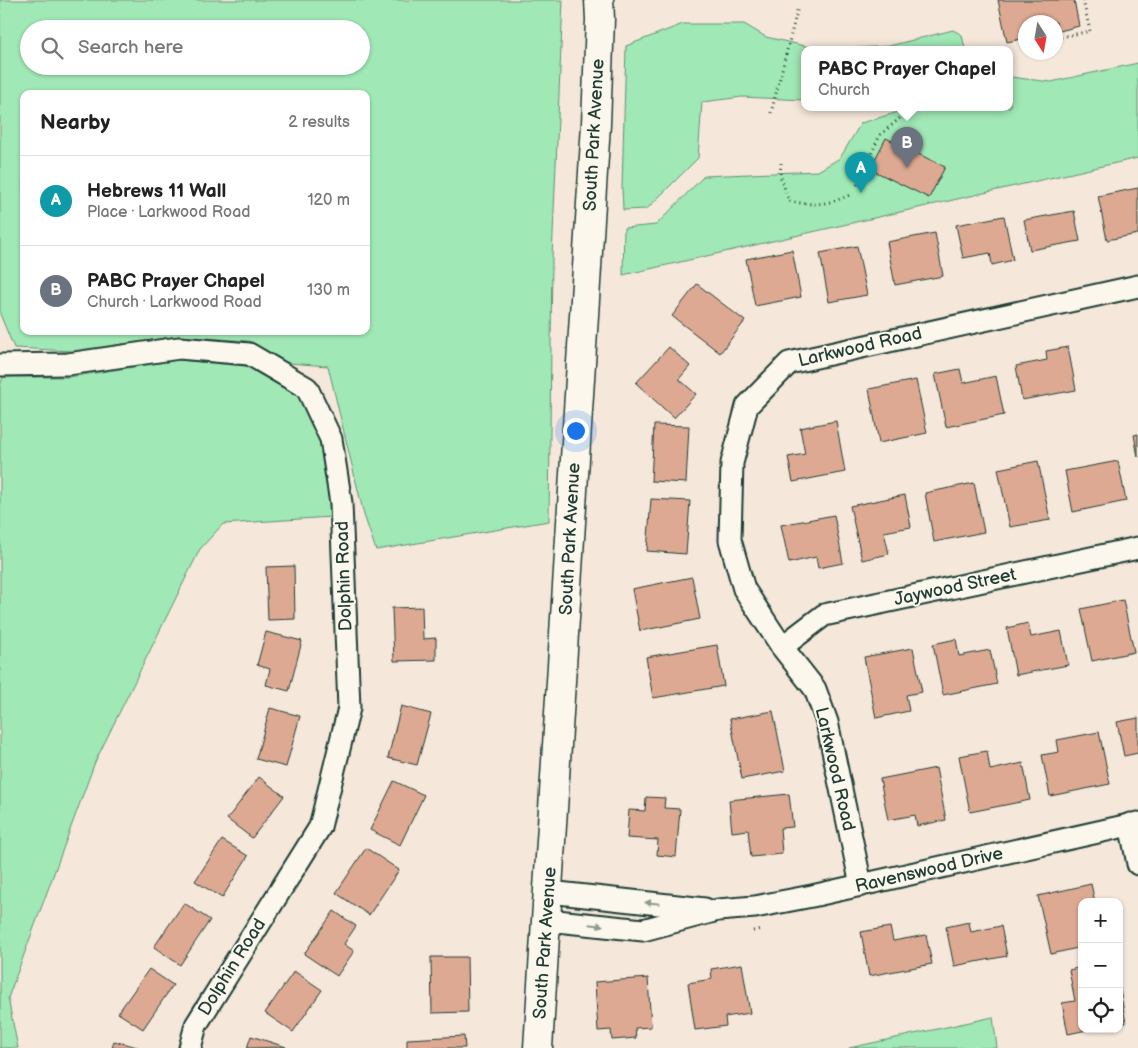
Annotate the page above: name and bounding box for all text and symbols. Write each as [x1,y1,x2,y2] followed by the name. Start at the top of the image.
[1018,15,1063,60] north arrow
[20,20,370,75] search box
[38,34,66,62] icon: search
[78,36,183,59] text: Search here
[801,46,1013,111] popup
[580,58,608,212] street label: South Park Avenue
[818,58,996,81] text: PABC Prayer Chapel
[818,81,870,100] text: Church
[40,110,110,135] text: Nearby
[288,113,350,132] text: 2 results
[891,127,923,168] pin: B
[845,152,877,193] pin: A
[87,180,226,203] text: Hebrews 11 Wall
[51,191,61,210] text: A
[307,191,350,210] text: 120 m
[87,203,250,222] text: Place · Larkwood Road
[87,270,265,293] text: PABC Prayer Chapel
[50,281,62,300] text: B
[307,281,350,300] text: 130 m
[87,293,262,312] text: Church · Larkwood Road
[796,323,924,371] street label: Larkwood Road
[563,418,589,444] your location
[556,462,584,616] street label: South Park Avenue
[332,521,356,631] street label: Dolphin Road
[892,564,1018,610] street label: Jaywood Street
[811,705,859,833] street label: Larkwood Road
[853,843,1005,897] street label: Ravenswood Drive
[529,866,561,1020] street label: South Park Avenue
[1078,898,1123,1033] map controls
[1078,898,1123,943] button: +
[644,899,660,907] one-way arrow
[194,915,270,1019] street label: Dolphin Road
[588,921,604,929] one-way arrow
[1078,943,1123,988] button: −
[1078,988,1123,1033] button: locate

